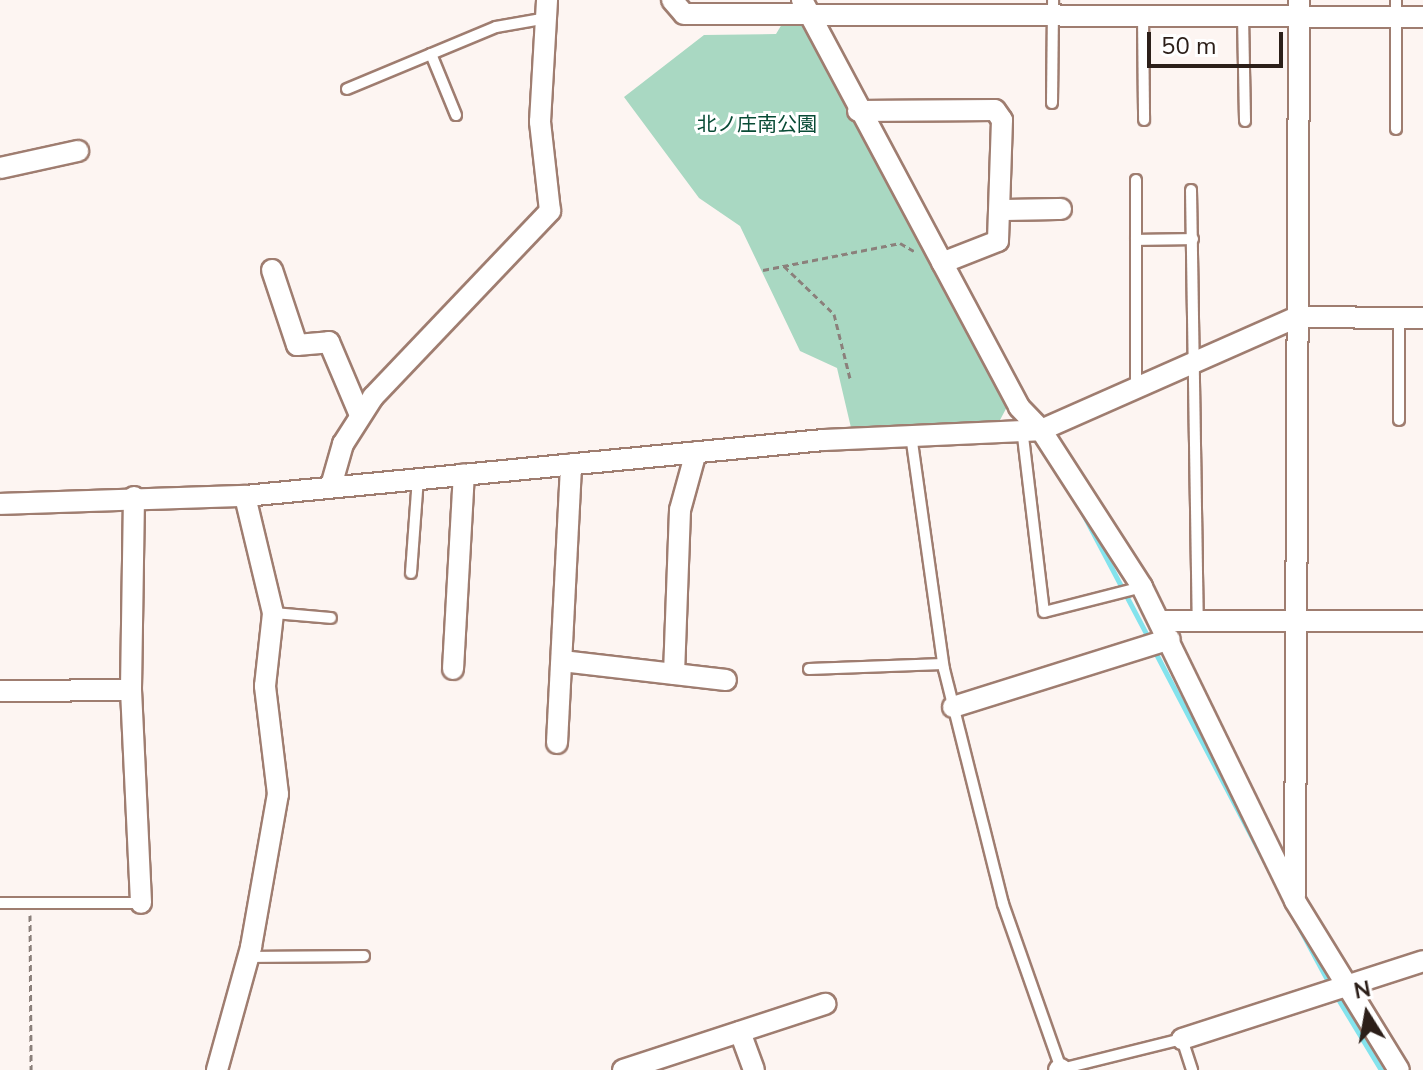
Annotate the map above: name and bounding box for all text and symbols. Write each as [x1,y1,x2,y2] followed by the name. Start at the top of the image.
[1151,16,1287,66] scale bar
[1161,30,1217,62] text: 50 m
[697,112,817,136] park label: 北ノ庄南公園
[1327,974,1407,1054] north arrow
[1351,974,1373,1007] text: N

